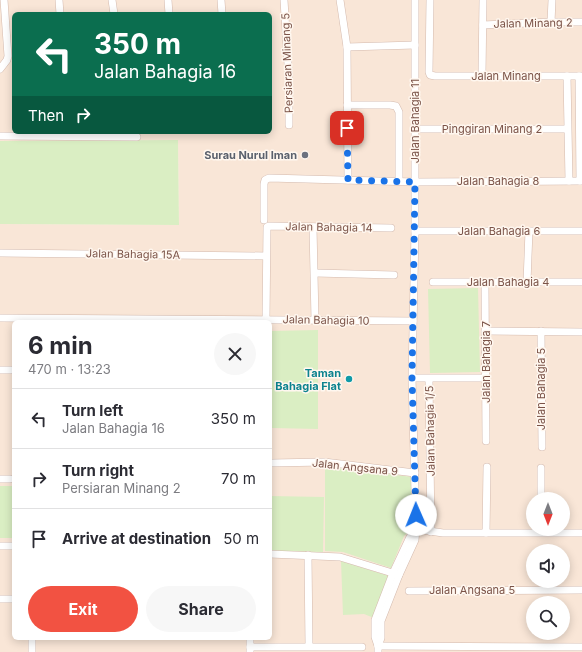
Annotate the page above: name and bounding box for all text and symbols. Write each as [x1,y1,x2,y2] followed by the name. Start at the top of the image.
[278,12,296,113] street label: Persiaran Minang 5
[493,15,573,31] street label: Jalan Minang 2
[94,27,181,61] text: 350 m
[28,28,80,80] icon: left
[94,61,236,82] text: Jalan Bahagia 16
[471,69,541,83] street label: Jalan Minang
[408,79,422,163] street label: Jalan Bahagia 11
[72,104,94,126] icon: right
[28,106,64,125] text: Then
[330,111,364,145] pin
[336,117,358,139] icon: arrive
[442,122,542,136] street label: Pinggiran Minang 2
[204,148,297,162] place label: Surau Nurul Iman
[300,150,310,160] marker: Surau Nurul Iman
[457,174,539,188] street label: Jalan Bahagia 8
[285,219,373,235] street label: Jalan Bahagia 14
[458,224,540,238] street label: Jalan Bahagia 6
[86,246,181,262] street label: Jalan Bahagia 15A
[467,275,549,289] street label: Jalan Bahagia 4
[282,312,370,328] street label: Jalan Bahagia 10
[479,321,493,403] street label: Jalan Bahagia 7
[28,331,93,360] text: 6 min
[214,333,256,375] button: close
[534,348,548,430] street label: Jalan Bahagia 5
[28,361,111,377] text: 470 m · 13:23
[275,366,341,393] place label: Taman Bahagia Flat
[344,374,354,384] marker: Taman Bahagia Flat
[422,385,438,476] street label: Jalan Bahagia 1/5
[62,401,123,420] text: Turn left
[28,408,50,430] icon: left
[211,409,256,428] text: 350 m
[62,420,165,436] text: Jalan Bahagia 16
[311,456,399,478] street label: Jalan Angsana 9
[62,461,134,480] text: Turn right
[28,468,50,490] icon: right
[221,469,256,488] text: 70 m
[62,480,181,496] text: Persiaran Minang 2
[526,492,570,536] north arrow
[526,492,570,640] map controls
[395,494,437,536] position arrow
[28,528,50,550] icon: arrive
[62,529,211,548] text: Arrive at destination
[223,529,259,548] text: 50 m
[526,544,570,588] button: sound
[429,583,515,597] street label: Jalan Angsana 5
[28,586,138,632] button: Exit
[146,586,256,632] button: Share
[526,596,570,640] button: search

